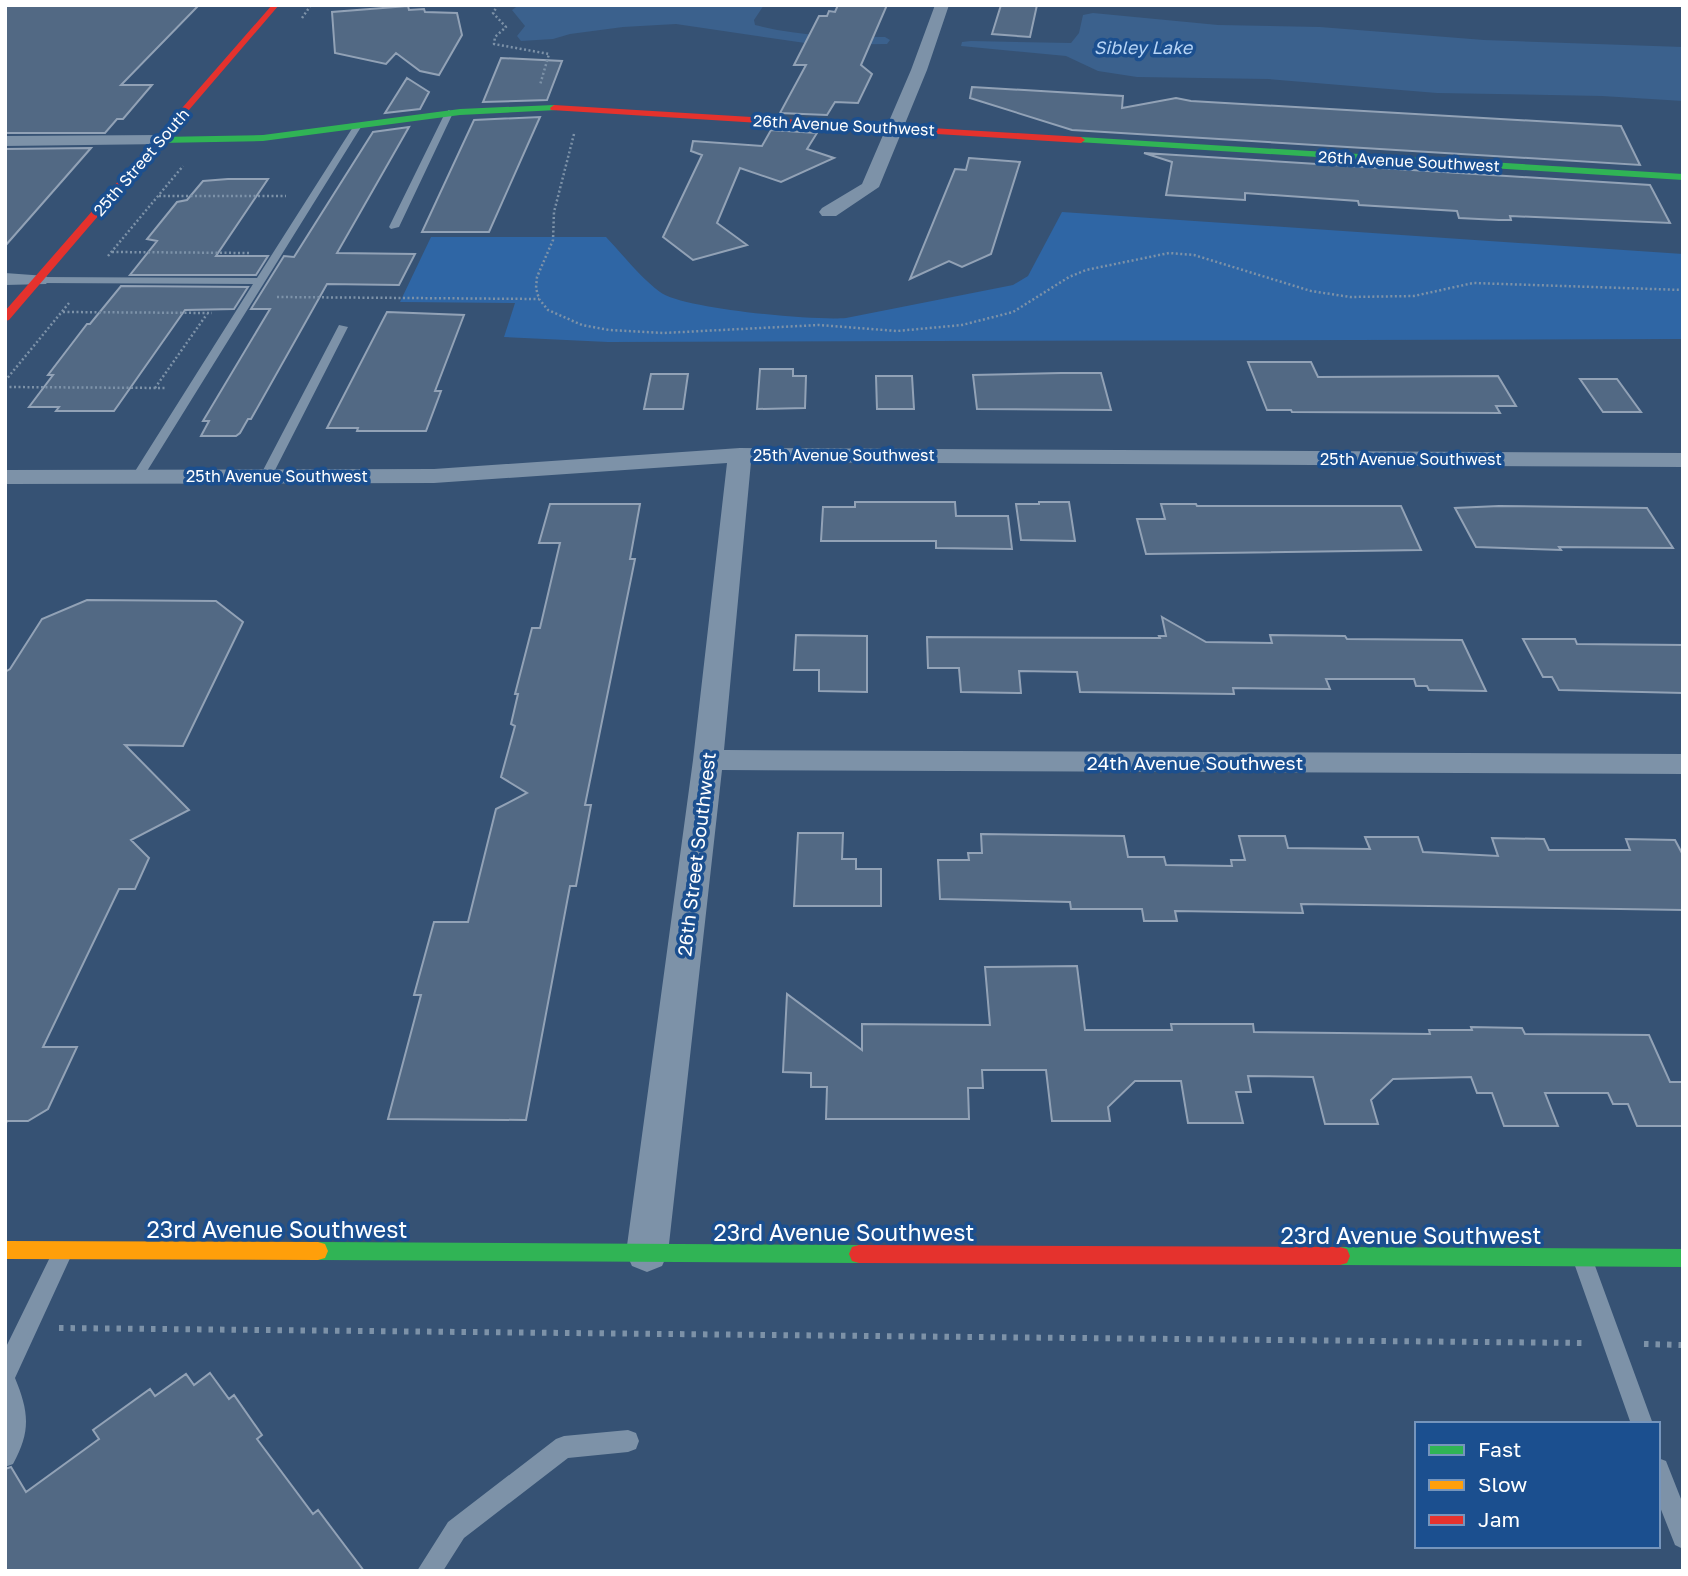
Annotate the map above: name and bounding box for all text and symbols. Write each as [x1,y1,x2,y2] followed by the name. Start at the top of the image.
[1094,36,1194,58] water label: Sibley Lake
[89,104,193,220] street label: 25th Street South
[752,110,936,140] street label: 26th Avenue Southwest
[1317,146,1501,176] street label: 26th Avenue Southwest
[753,445,935,465] street label: 25th Avenue Southwest
[1320,449,1502,469] street label: 25th Avenue Southwest
[186,466,368,486] street label: 25th Avenue Southwest
[672,751,720,957] street label: 26th Street Southwest
[1087,751,1303,774] street label: 24th Avenue Southwest
[146,1215,408,1243] street label: 23rd Avenue Southwest
[713,1218,975,1246] street label: 23rd Avenue Southwest
[1280,1221,1542,1249] street label: 23rd Avenue Southwest
[1415,1422,1660,1548] legend
[1478,1436,1521,1462] text: Fast
[1478,1471,1527,1497] text: Slow
[1478,1506,1520,1532] text: Jam

